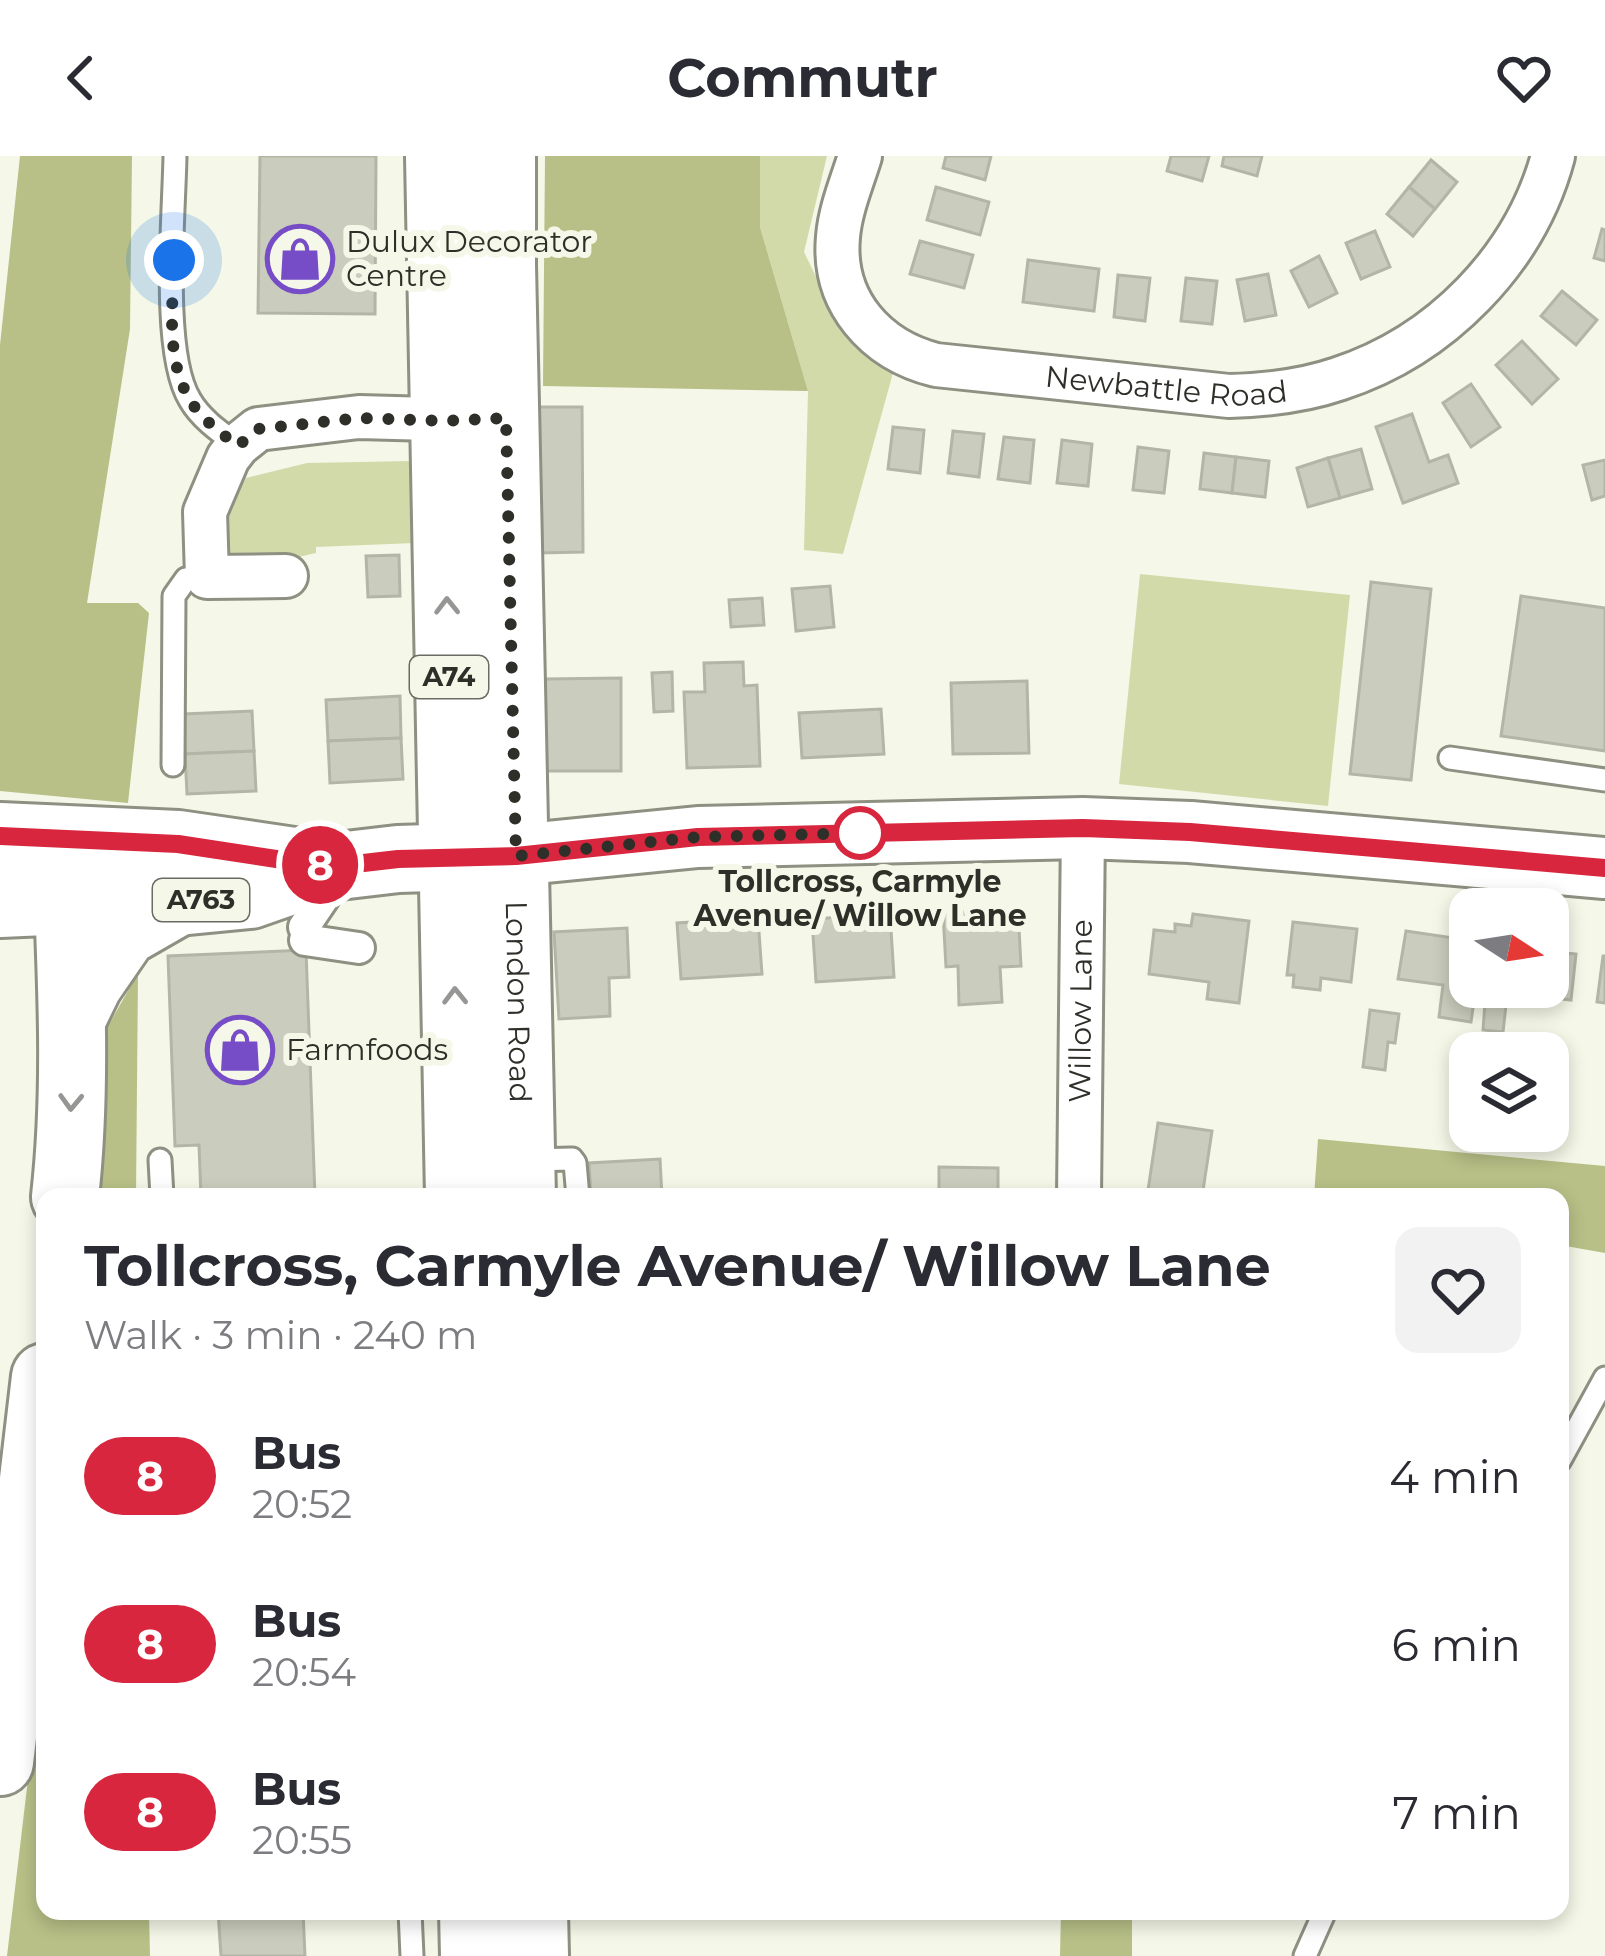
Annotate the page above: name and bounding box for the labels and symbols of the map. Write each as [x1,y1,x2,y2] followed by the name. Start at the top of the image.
[346,223,592,294] place label: Dulux Decorator Centre
[265,224,335,294] shop icon: Dulux Decorator Centre
[144,230,204,290] your location
[1043,358,1289,414] street label: Newbattle Road
[435,596,461,615] one-way arrow
[410,656,488,698] road number: A74
[835,808,885,858] marker: Tollcross, Carmyle Avenue/ Willow Lane
[281,826,359,904] line badge: 8
[692,863,1027,934] place label: Tollcross, Carmyle Avenue/ Willow Lane
[153,879,249,921] road number: A763
[1449,888,1569,1008] north arrow
[498,900,539,1103] street label: London Road
[1061,919,1100,1103] street label: Willow Lane
[442,986,468,1005] one-way arrow
[205,1015,275,1085] shop icon: Farmfoods
[286,1031,448,1068] place label: Farmfoods
[58,1093,84,1112] one-way arrow

